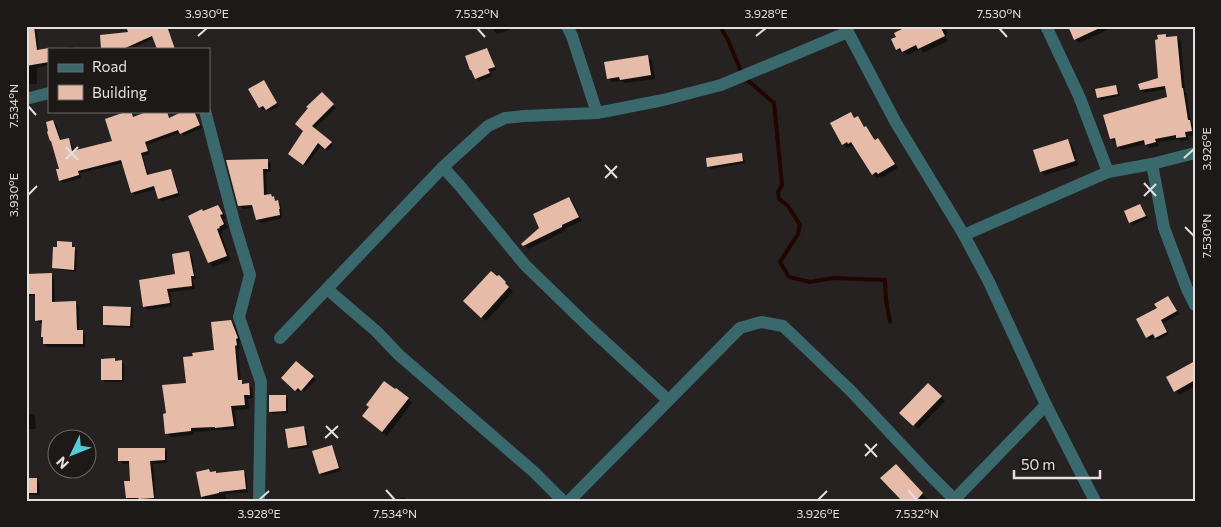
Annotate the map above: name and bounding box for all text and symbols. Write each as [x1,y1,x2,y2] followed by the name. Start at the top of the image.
[185,6,229,20] text: 3.930°E
[455,6,499,20] text: 7.532°N
[744,6,788,20] text: 3.928°E
[977,6,1021,20] text: 7.530°N
[48,48,210,112] legend
[92,57,127,75] text: Road
[92,83,147,101] text: Building
[6,84,20,128] text: 7.534°N
[1199,127,1213,171] text: 3.926°E
[6,173,20,217] text: 3.930°E
[1199,214,1213,258] text: 7.530°N
[48,430,98,480] north arrow
[1014,447,1100,479] scale bar
[52,454,72,473] text: N
[1021,455,1055,473] text: 50 m
[237,506,281,520] text: 3.928°E
[373,506,417,520] text: 7.534°N
[796,506,840,520] text: 3.926°E
[895,506,939,520] text: 7.532°N

